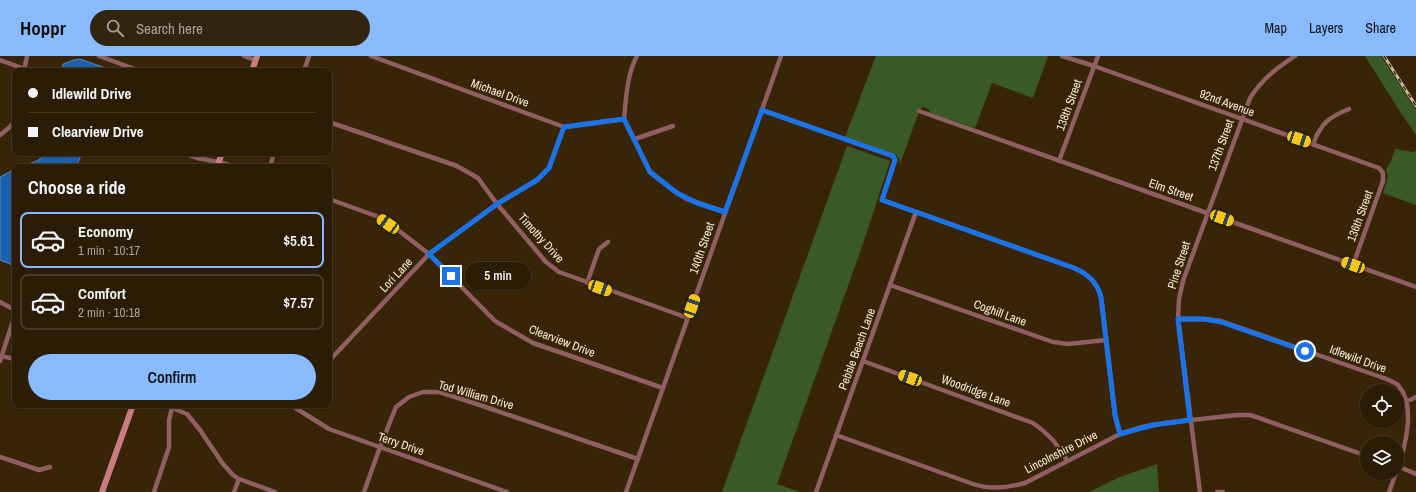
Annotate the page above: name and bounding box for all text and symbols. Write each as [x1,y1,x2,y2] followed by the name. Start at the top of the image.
[90,10,370,46] search box
[20,15,66,41] text: Hoppr
[104,17,126,39] icon: search
[136,18,203,39] text: Search here
[1265,19,1287,37] text: Map
[1309,19,1343,37] text: Layers
[1365,19,1396,37] text: Share
[469,75,531,111] street label: Michael Drive
[1052,77,1086,133] street label: 138th Street
[52,83,131,104] text: Idlewild Drive
[1197,86,1257,120] street label: 92nd Avenue
[1204,117,1238,173] street label: 137th Street
[52,121,144,142] text: Clearview Drive
[1286,129,1312,149] car
[28,175,126,200] text: Choose a ride
[1147,175,1196,205] street label: Elm Street
[1343,188,1377,244] street label: 136th Street
[1209,208,1235,228] car
[514,210,568,266] street label: Timothy Drive
[375,212,401,236] car
[686,220,718,276] street label: 140th Street
[78,221,133,242] text: Economy
[30,222,66,258] icon: car
[283,230,314,251] text: $5.61
[1164,239,1194,291] street label: Pine Street
[78,242,140,259] text: 1 min · 10:17
[376,254,416,296] street label: Lori Lane
[1340,255,1366,275] car
[465,262,531,290] callout: 5 min
[442,267,460,285] route end
[484,267,512,284] text: 5 min
[587,278,613,298] car
[78,283,126,304] text: Comfort
[30,284,66,320] icon: car
[283,292,314,313] text: $7.57
[682,293,702,319] car
[971,296,1029,330] street label: Coghill Lane
[78,304,140,321] text: 2 min · 10:18
[835,306,879,392] street label: Pebble Beach Lane
[526,321,598,361] street label: Clearview Drive
[1327,341,1389,377] street label: Idlewild Drive
[1296,342,1314,360] route start
[28,354,316,400] button: Confirm
[897,368,923,388] car
[939,371,1013,411] street label: Woodridge Lane
[436,377,516,413] street label: Tod William Drive
[1360,384,1404,480] map controls
[1360,384,1404,428] button: locate
[1022,427,1100,477] street label: Lincolnshire Drive
[376,429,426,459] street label: Terry Drive
[1360,436,1404,480] button: layers

